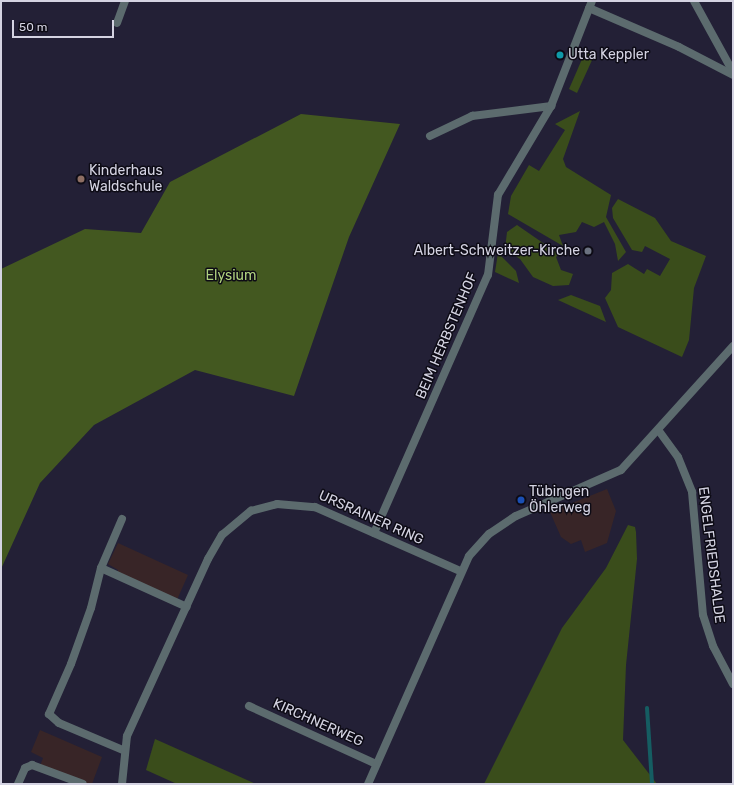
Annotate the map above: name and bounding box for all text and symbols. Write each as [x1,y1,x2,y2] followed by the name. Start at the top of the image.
[14,12,116,38] scale bar
[19,20,47,34] text: 50 m
[568,47,649,63] place label: Utta Keppler
[555,50,565,60] marker: Utta Keppler
[89,163,163,196] place label: Kinderhaus Waldschule
[76,174,86,184] marker: Kinderhaus Waldschule
[414,243,580,259] place label: Albert-Schweitzer-Kirche
[583,246,593,256] marker: Albert-Schweitzer-Kirche
[206,268,256,284] park label: Elysium
[413,270,481,402] street label: BEIM HERBSTENHOF
[529,484,591,516] place label: Tübingen Öhlerweg
[694,486,728,624] street label: ENGELFRIEDSHALDE
[316,487,426,549] street label: URSRAINER RING
[516,495,526,505] marker: Tübingen Öhlerweg
[270,696,366,750] street label: KIRCHNERWEG

